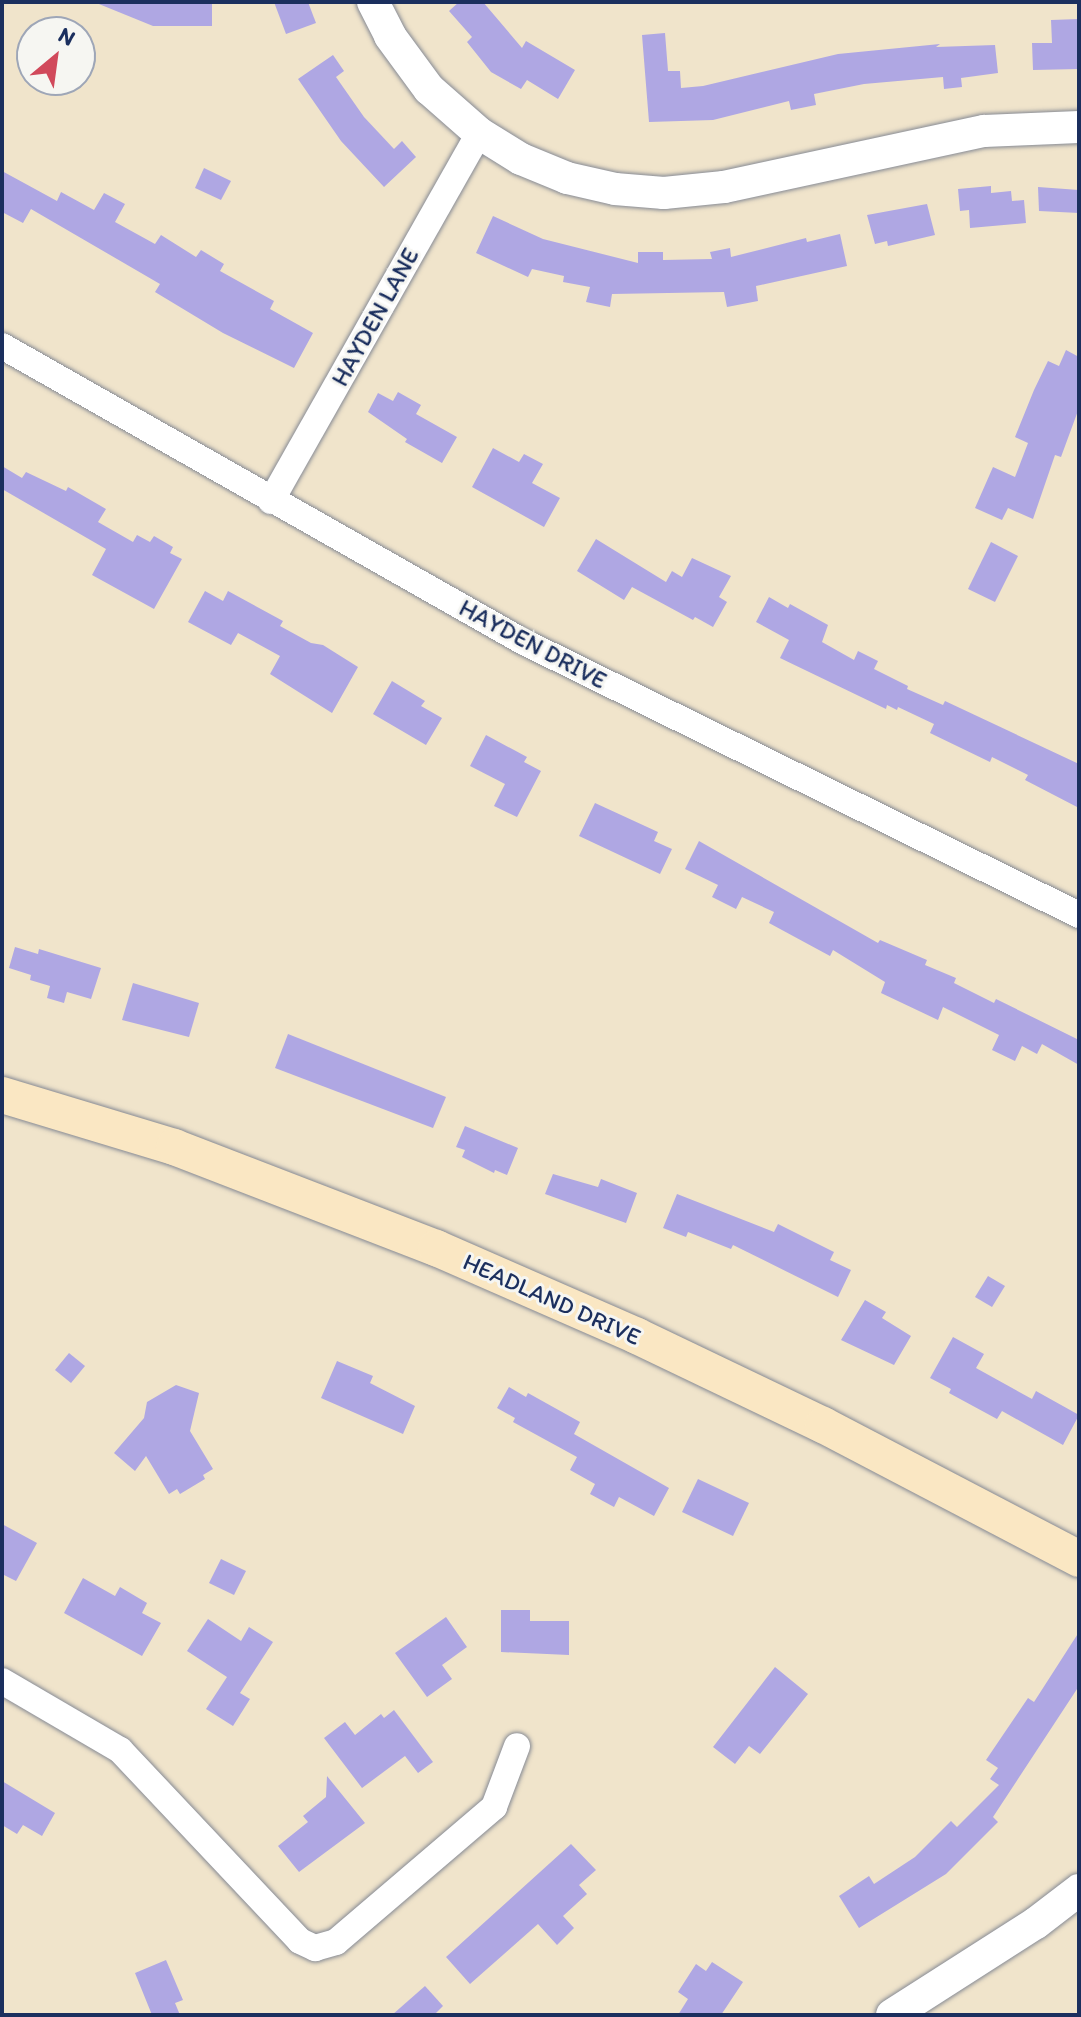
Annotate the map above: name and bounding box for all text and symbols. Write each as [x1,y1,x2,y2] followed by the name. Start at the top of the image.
[16,16,96,96] north arrow
[54,21,80,52] text: N
[325,243,425,391] street label: HAYDEN LANE
[454,593,612,695] street label: HAYDEN DRIVE
[458,1247,646,1351] street label: HEADLAND DRIVE

